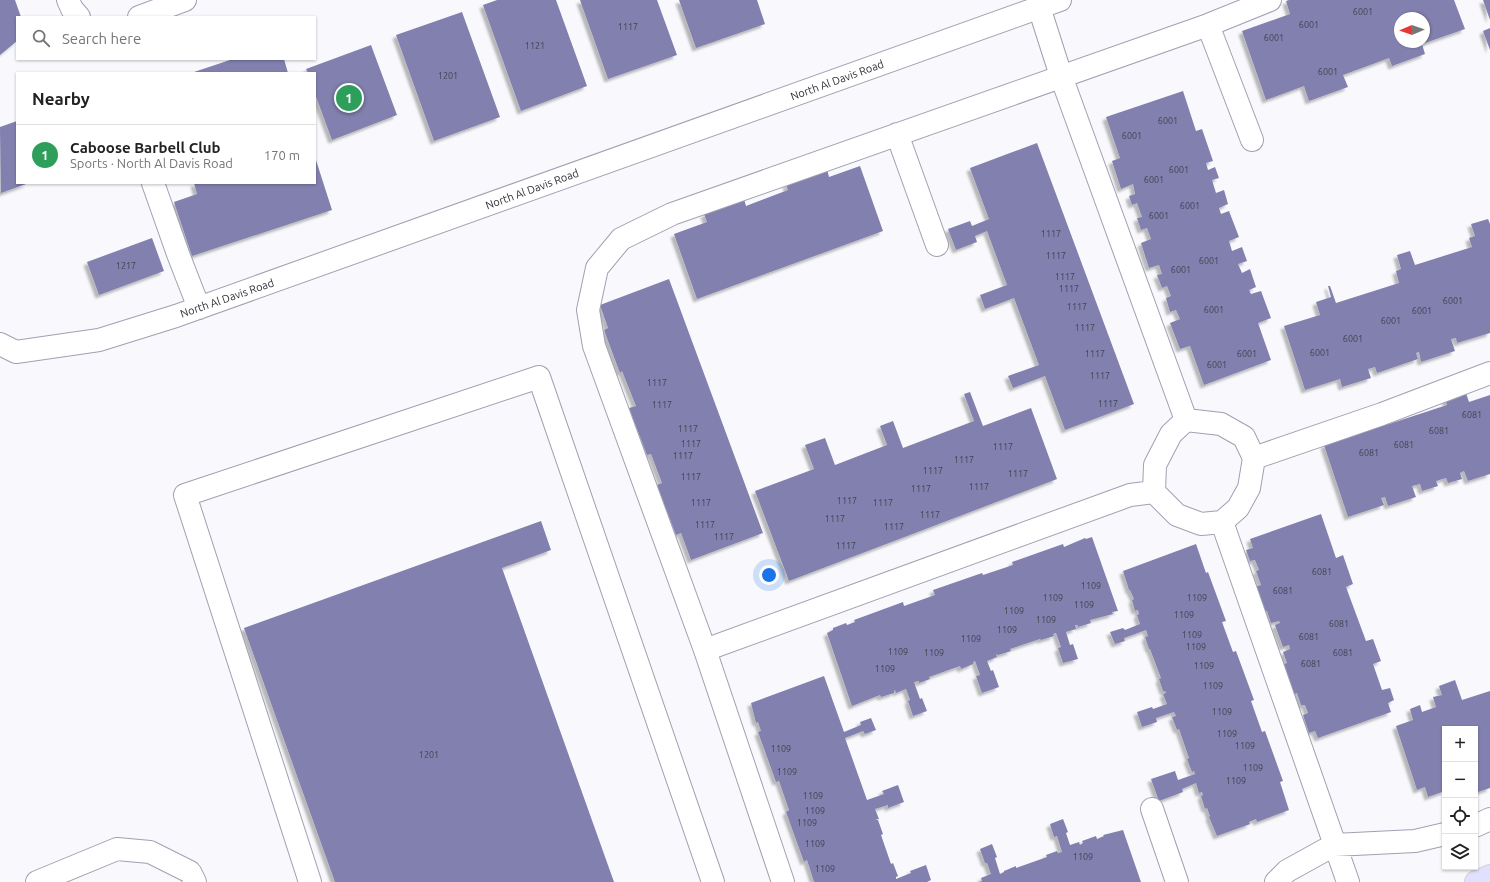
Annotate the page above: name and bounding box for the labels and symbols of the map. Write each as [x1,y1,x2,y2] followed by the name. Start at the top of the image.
[1353,7,1373,17] house number: 6001
[1394,12,1430,48] north arrow
[1299,20,1319,30] house number: 6001
[618,22,638,32] house number: 1117
[1264,33,1284,43] house number: 6001
[525,41,545,51] house number: 1121
[789,58,885,102] street label: North Al Davis Road
[1318,67,1338,77] house number: 6001
[438,71,458,81] house number: 1201
[336,83,362,113] pin: 1
[1158,116,1178,126] house number: 6001
[1122,131,1142,141] house number: 6001
[1169,165,1189,175] house number: 6001
[484,167,580,211] street label: North Al Davis Road
[1144,175,1164,185] house number: 6001
[1180,201,1200,211] house number: 6001
[1149,211,1169,221] house number: 6001
[1041,229,1061,239] house number: 1117
[1046,251,1066,261] house number: 1117
[1199,256,1219,266] house number: 6001
[116,261,136,271] house number: 1217
[1171,265,1191,275] house number: 6001
[1055,272,1075,282] house number: 1117
[179,276,275,320] street label: North Al Davis Road
[1059,284,1079,294] house number: 1117
[1443,296,1463,306] house number: 6001
[1067,302,1087,312] house number: 1117
[1204,305,1224,315] house number: 6001
[1412,306,1432,316] house number: 6001
[1381,316,1401,326] house number: 6001
[1075,323,1095,333] house number: 1117
[1343,334,1363,344] house number: 6001
[1310,348,1330,358] house number: 6001
[1085,349,1105,359] house number: 1117
[1237,349,1257,359] house number: 6001
[1207,360,1227,370] house number: 6001
[1090,371,1110,381] house number: 1117
[647,378,667,388] house number: 1117
[1098,399,1118,409] house number: 1117
[652,400,672,410] house number: 1117
[1462,410,1482,420] house number: 6081
[678,424,698,434] house number: 1117
[1429,426,1449,436] house number: 6081
[681,439,701,449] house number: 1117
[1394,440,1414,450] house number: 6081
[993,442,1013,452] house number: 1117
[1359,448,1379,458] house number: 6081
[673,451,693,461] house number: 1117
[954,455,974,465] house number: 1117
[923,466,943,476] house number: 1117
[1008,469,1028,479] house number: 1117
[681,472,701,482] house number: 1117
[969,482,989,492] house number: 1117
[911,484,931,494] house number: 1117
[837,496,857,506] house number: 1117
[691,498,711,508] house number: 1117
[873,498,893,508] house number: 1117
[920,510,940,520] house number: 1117
[825,514,845,524] house number: 1117
[695,520,715,530] house number: 1117
[884,522,904,532] house number: 1117
[714,532,734,542] house number: 1117
[836,541,856,551] house number: 1117
[759,565,779,585] your location
[1312,567,1332,577] house number: 6081
[1081,581,1101,591] house number: 1109
[1273,586,1293,596] house number: 6081
[1043,593,1063,603] house number: 1109
[1187,593,1207,603] house number: 1109
[1074,600,1094,610] house number: 1109
[1004,606,1024,616] house number: 1109
[1174,610,1194,620] house number: 1109
[1036,615,1056,625] house number: 1109
[1329,619,1349,629] house number: 6081
[997,625,1017,635] house number: 1109
[1182,630,1202,640] house number: 1109
[1299,632,1319,642] house number: 6081
[961,634,981,644] house number: 1109
[1186,642,1206,652] house number: 1109
[888,647,908,657] house number: 1109
[924,648,944,658] house number: 1109
[1333,648,1353,658] house number: 6081
[1301,659,1321,669] house number: 6081
[1194,661,1214,671] house number: 1109
[875,664,895,674] house number: 1109
[1203,681,1223,691] house number: 1109
[1212,707,1232,717] house number: 1109
[1217,729,1237,739] house number: 1109
[1235,741,1255,751] house number: 1109
[771,744,791,754] house number: 1109
[419,750,439,760] house number: 1201
[1243,763,1263,773] house number: 1109
[777,767,797,777] house number: 1109
[1226,776,1246,786] house number: 1109
[803,791,823,801] house number: 1109
[805,806,825,816] house number: 1109
[797,818,817,828] house number: 1109
[805,839,825,849] house number: 1109
[1073,852,1093,862] house number: 1109
[815,864,835,874] house number: 1109

